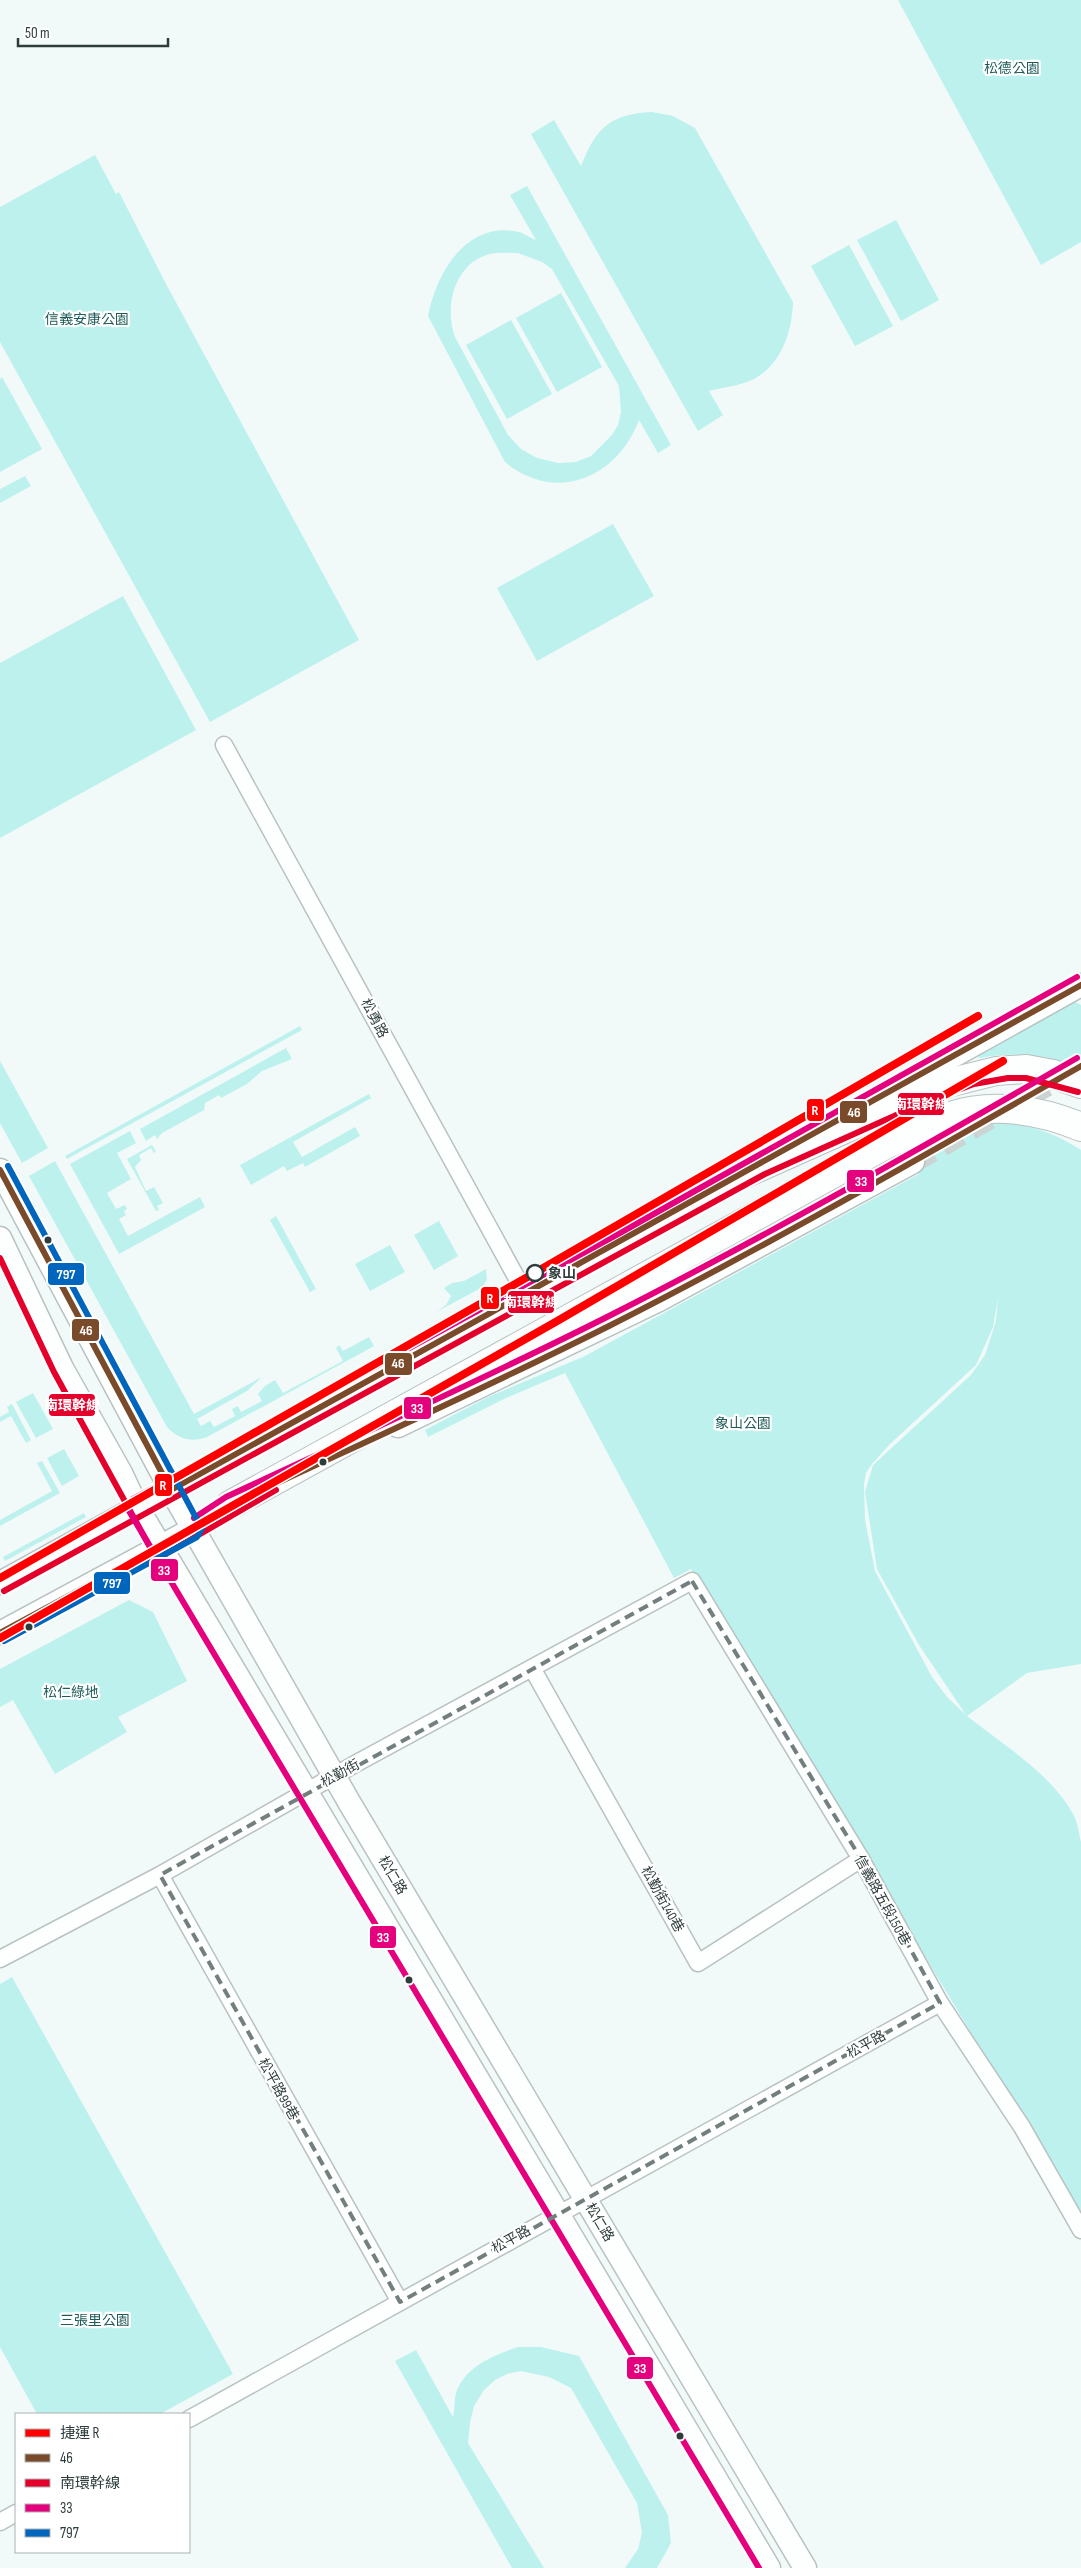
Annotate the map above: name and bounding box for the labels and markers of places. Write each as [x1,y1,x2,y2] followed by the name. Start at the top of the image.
[43,1235,53,1245] unlabelled marker
[526,1264,544,1282] marker: 象山
[548,1265,576,1282] place label: 象山
[318,1457,328,1467] unlabelled marker
[24,1622,34,1632] unlabelled marker
[404,1975,414,1985] unlabelled marker
[675,2431,685,2441] unlabelled marker

